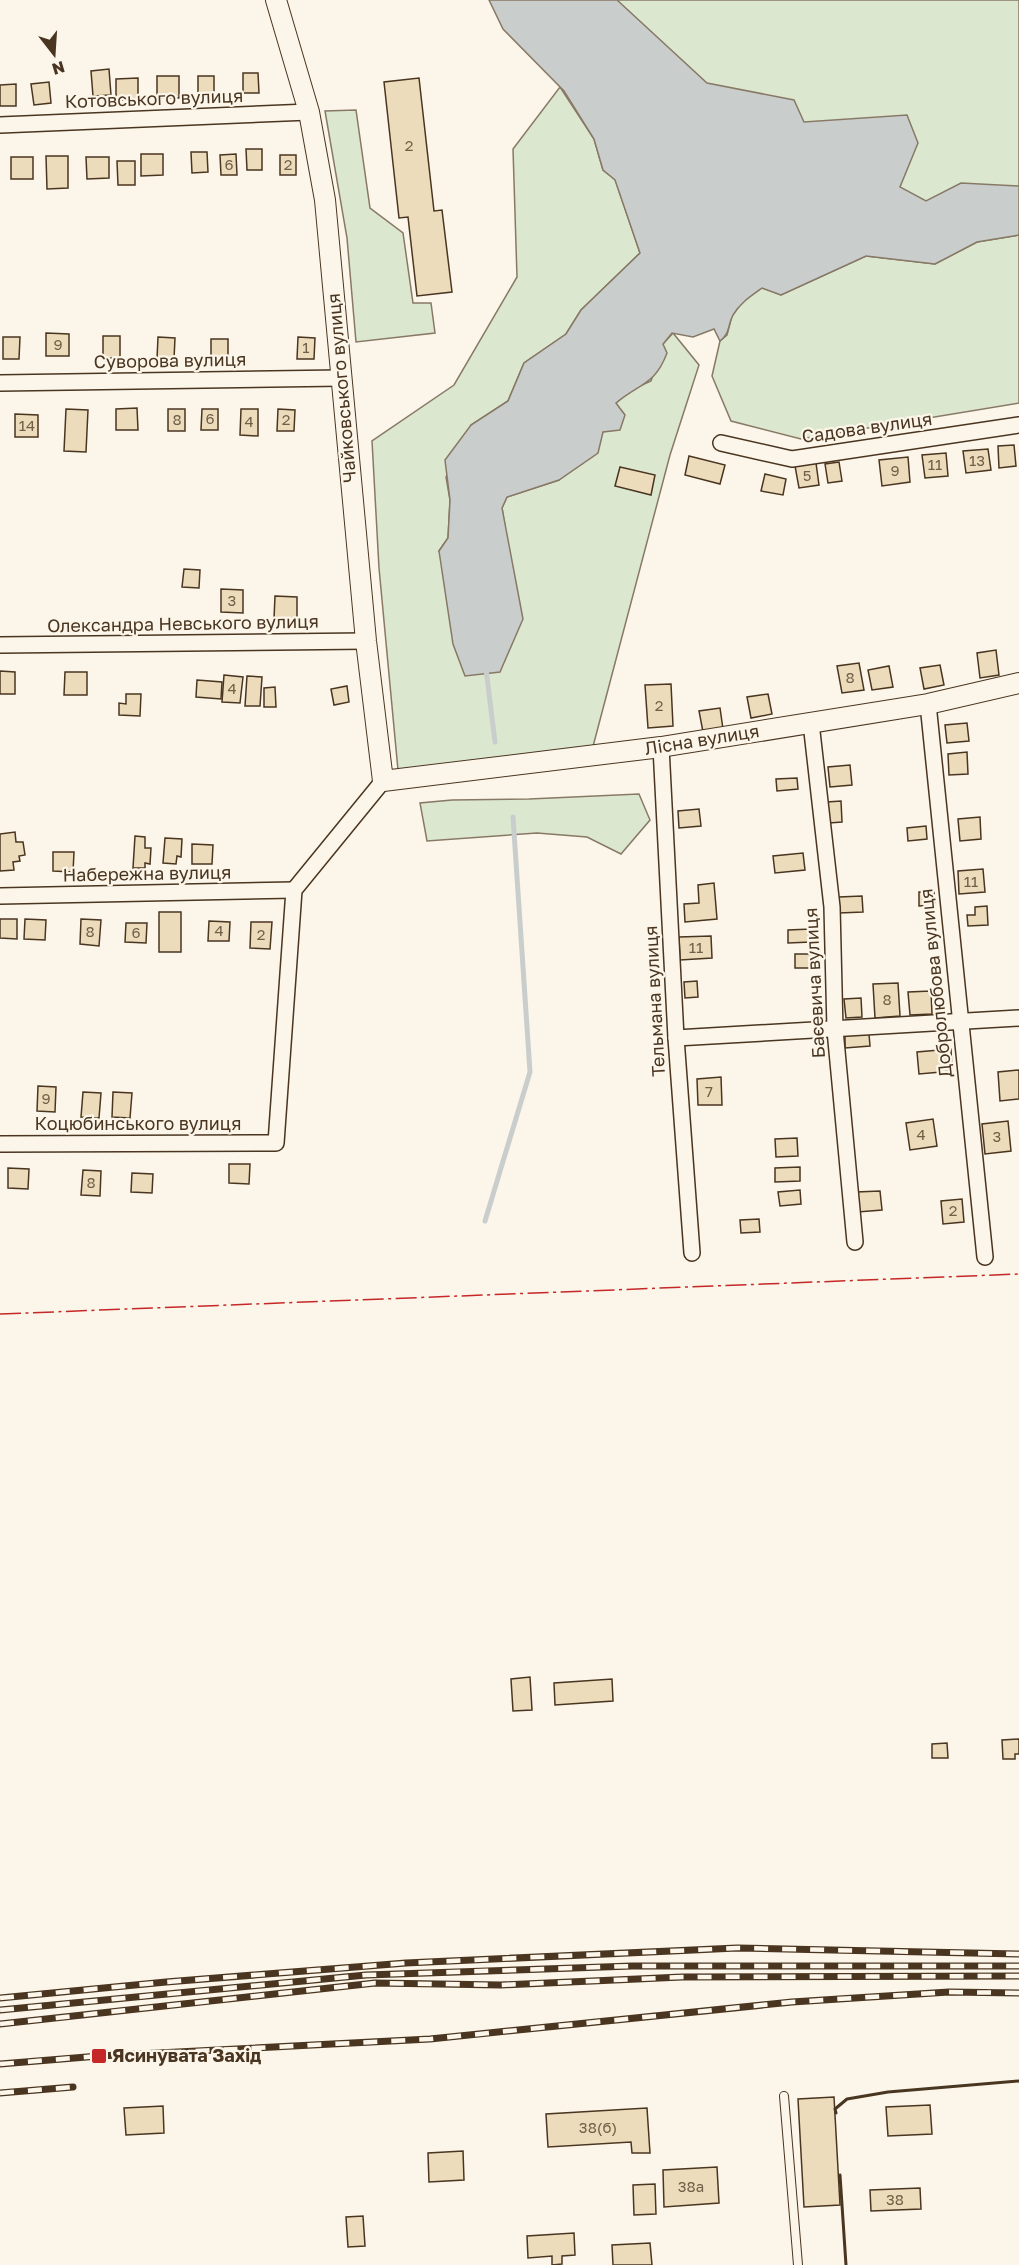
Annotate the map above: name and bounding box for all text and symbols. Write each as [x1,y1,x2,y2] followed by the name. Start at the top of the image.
[24,24,84,84] north arrow
[50,57,67,80] text: N
[64,84,244,112] street label: Котовського вулиця
[405,136,413,154] house number: 2
[224,155,234,173] house number: 6
[284,155,292,173] house number: 2
[322,292,360,484] street label: Чайковського вулиця
[53,335,63,353] house number: 9
[302,338,310,356] house number: 1
[93,348,246,372] street label: Суворова вулиця
[800,407,934,447] street label: Садова вулиця
[205,409,215,427] house number: 6
[172,410,182,428] house number: 8
[282,410,290,428] house number: 2
[244,412,254,430] house number: 4
[19,416,35,434] house number: 14
[969,451,985,469] house number: 13
[928,455,942,473] house number: 11
[890,461,900,479] house number: 9
[803,466,811,484] house number: 5
[228,591,236,609] house number: 3
[47,610,319,636] street label: Олександра Невського вулиця
[845,668,855,686] house number: 8
[227,679,237,697] house number: 4
[655,696,663,714] house number: 2
[643,719,761,759] street label: Лісна вулиця
[62,861,232,885] street label: Набережна вулиця
[964,872,978,890] house number: 11
[914,888,956,1079] street label: Добролюбова вулиця
[799,907,829,1059] street label: Баєевича вулиця
[214,921,224,939] house number: 4
[85,922,95,940] house number: 8
[131,923,141,941] house number: 6
[257,925,265,943] house number: 2
[639,925,669,1077] street label: Тельмана вулиця
[689,938,703,956] house number: 11
[882,990,892,1008] house number: 8
[705,1082,713,1100] house number: 7
[41,1089,51,1107] house number: 9
[35,1112,241,1134] street label: Коцюбинського вулиця
[916,1125,926,1143] house number: 4
[993,1127,1001,1145] house number: 3
[86,1173,96,1191] house number: 8
[949,1201,957,1219] house number: 2
[112,2044,261,2066] place label: Ясинувата Захід
[90,2047,108,2065] marker: Ясинувата Захід
[579,2118,617,2136] house number: 38(б)
[678,2177,704,2195] house number: 38а
[886,2190,904,2208] house number: 38

